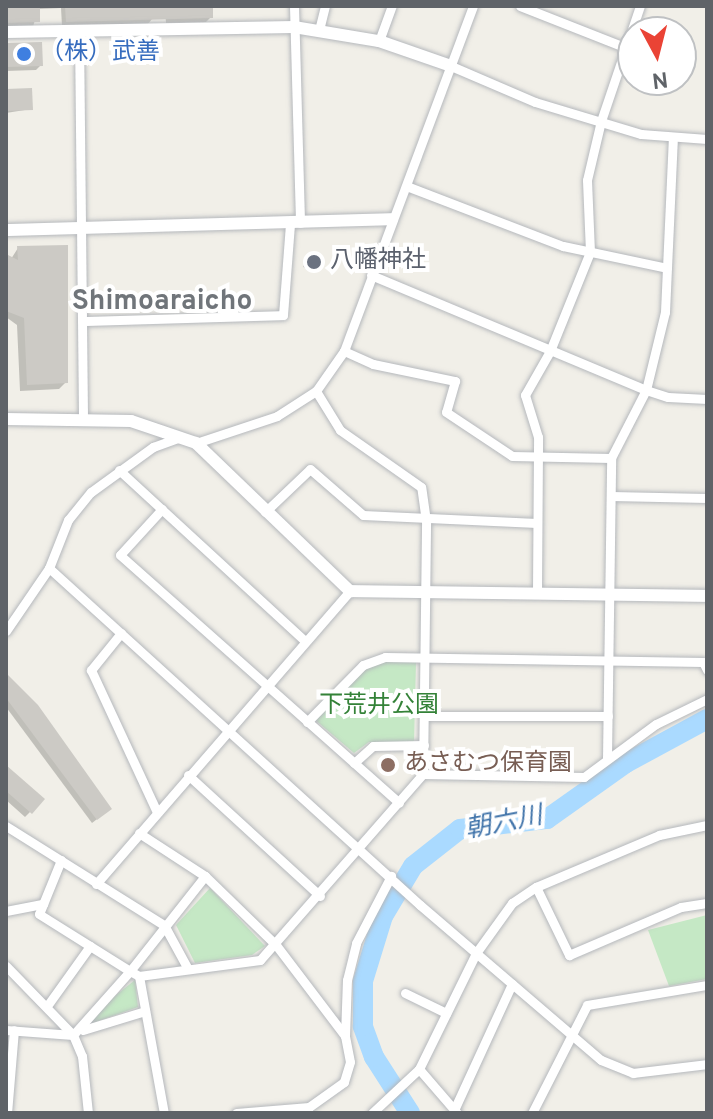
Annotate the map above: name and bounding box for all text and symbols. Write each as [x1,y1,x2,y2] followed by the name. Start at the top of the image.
[617,16,697,96] north arrow
[40,40,160,68] place label: （株）武善
[15,45,33,63] marker: （株）武善
[650,64,669,93] text: N
[330,248,426,276] place label: 八幡神社
[305,253,323,271] marker: 八幡神社
[72,285,252,319] district label: Shimoaraicho
[319,693,439,721] park label: 下荒井公園
[404,751,572,779] place label: あさむつ保育園
[379,756,397,774] marker: あさむつ保育園
[463,801,545,847] water label: 朝六川

